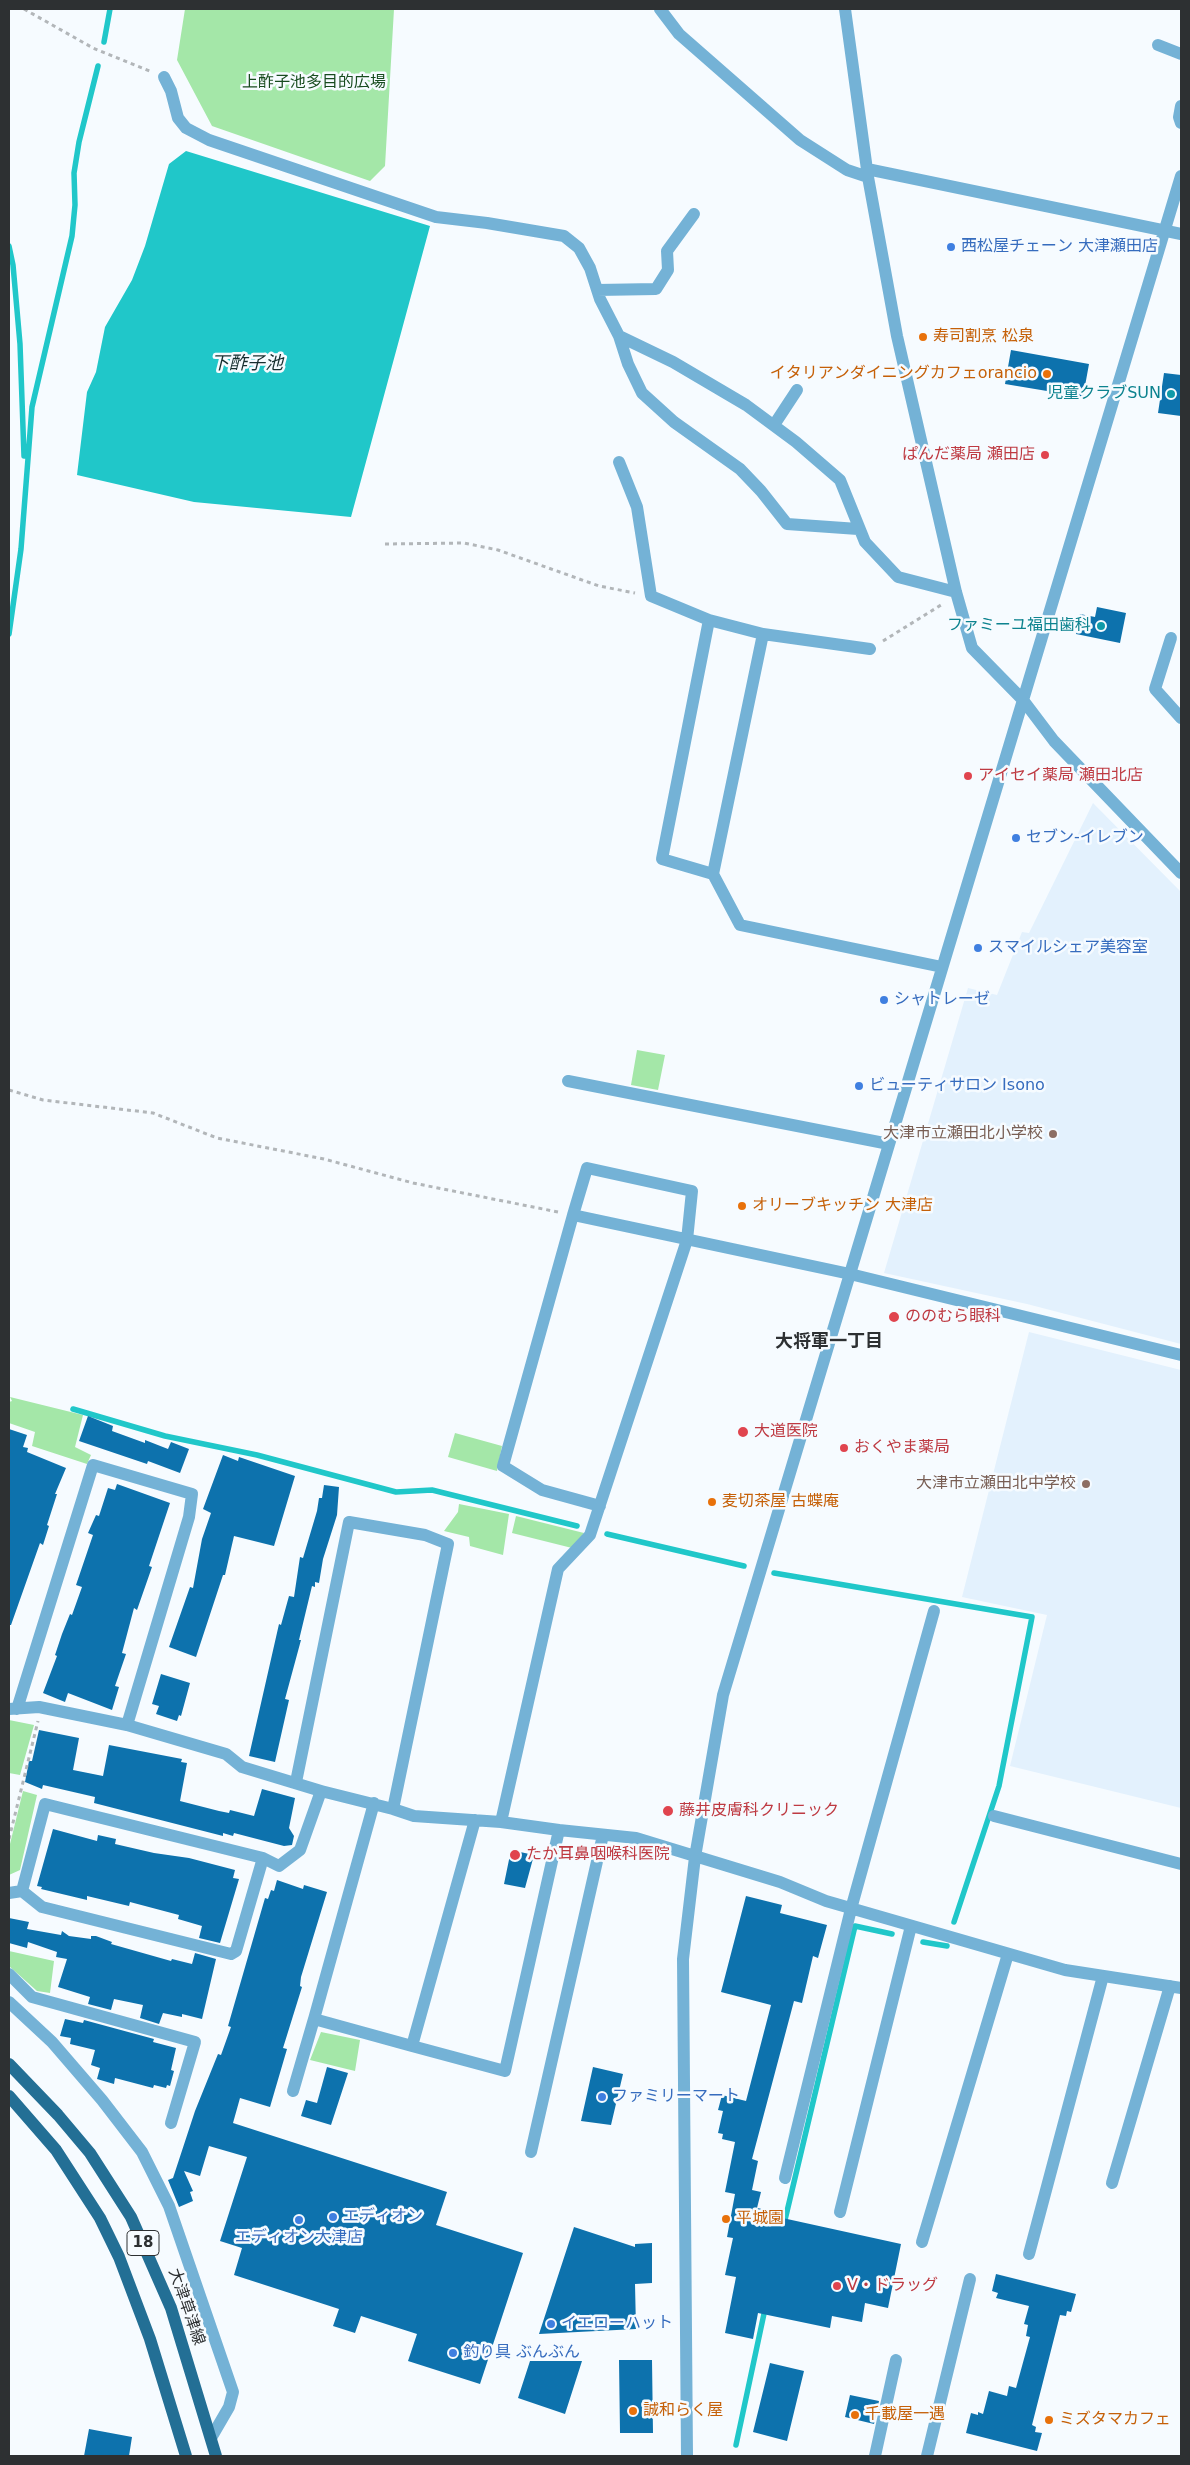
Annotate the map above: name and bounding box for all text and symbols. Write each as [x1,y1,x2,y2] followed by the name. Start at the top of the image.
[242,73,386,93] park label: 上酢子池多目的広場
[961,237,1158,257] place label: 西松屋チェーン 大津瀬田店
[945,241,957,253] marker: 西松屋チェーン 大津瀬田店
[933,327,1034,347] place label: 寿司割烹 松泉
[917,331,929,343] marker: 寿司割烹 松泉
[211,353,283,375] water label: 下酢子池
[770,364,1037,384] place label: イタリアンダイニングカフェorancio
[1041,368,1053,380] marker: イタリアンダイニングカフェorancio
[1047,384,1161,404] place label: 児童クラブSUN
[1165,388,1177,400] marker: 児童クラブSUN
[902,445,1035,465] place label: ぱんだ薬局 瀬田店
[1039,449,1051,461] marker: ぱんだ薬局 瀬田店
[947,616,1091,636] place label: ファミーユ福田歯科
[1095,620,1107,632] marker: ファミーユ福田歯科
[978,766,1143,786] place label: アイセイ薬局 瀬田北店
[962,770,974,782] marker: アイセイ薬局 瀬田北店
[1026,828,1144,848] place label: セブン-イレブン
[1010,832,1022,844] marker: セブン-イレブン
[988,938,1148,958] place label: スマイルシェア美容室
[972,942,984,954] marker: スマイルシェア美容室
[894,990,990,1010] place label: シャトレーゼ
[878,994,890,1006] marker: シャトレーゼ
[869,1076,1045,1096] place label: ビューティサロン Isono
[853,1080,865,1092] marker: ビューティサロン Isono
[883,1124,1043,1144] place label: 大津市立瀬田北小学校
[1047,1128,1059,1140] marker: 大津市立瀬田北小学校
[752,1196,933,1216] place label: オリーブキッチン 大津店
[736,1200,748,1212] marker: オリーブキッチン 大津店
[905,1307,1001,1327] place label: ののむら眼科
[887,1310,901,1324] marker: ののむら眼科
[775,1331,883,1353] district label: 大将軍一丁目
[754,1422,818,1442] place label: 大道医院
[736,1425,750,1439] marker: 大道医院
[854,1438,950,1458] place label: おくやま薬局
[838,1442,850,1454] marker: おくやま薬局
[916,1474,1076,1494] place label: 大津市立瀬田北中学校
[1080,1478,1092,1490] marker: 大津市立瀬田北中学校
[722,1492,839,1512] place label: 麦切茶屋 古蝶庵
[706,1496,718,1508] marker: 麦切茶屋 古蝶庵
[679,1801,839,1821] place label: 藤井皮膚科クリニック
[661,1804,675,1818] marker: 藤井皮膚科クリニック
[526,1845,670,1865] place label: たか耳鼻咽喉科医院
[508,1848,522,1862] marker: たか耳鼻咽喉科医院
[612,2087,740,2107] place label: ファミリーマート
[596,2091,608,2103] marker: ファミリーマート
[343,2207,423,2227] place label: エディオン
[736,2209,784,2229] place label: 平城園
[327,2211,339,2223] marker: エディオン
[720,2213,732,2225] marker: 平城園
[293,2214,305,2226] marker: エディオン大津店
[235,2228,363,2248] place label: エディオン大津店
[127,2230,159,2256] road number: 18
[164,2266,208,2348] street label: 大津草津線
[847,2276,938,2296] place label: V・ドラッグ
[831,2280,843,2292] marker: V・ドラッグ
[561,2314,673,2334] place label: イエローハット
[545,2318,557,2330] marker: イエローハット
[463,2343,580,2363] place label: 釣り具 ぶんぶん
[447,2347,459,2359] marker: 釣り具 ぶんぶん
[643,2401,723,2421] place label: 誠和らく屋
[627,2405,639,2417] marker: 誠和らく屋
[865,2405,945,2425] place label: 千載屋一遇
[849,2409,861,2421] marker: 千載屋一遇
[1059,2410,1171,2430] place label: ミズタマカフェ
[1043,2414,1055,2426] marker: ミズタマカフェ

